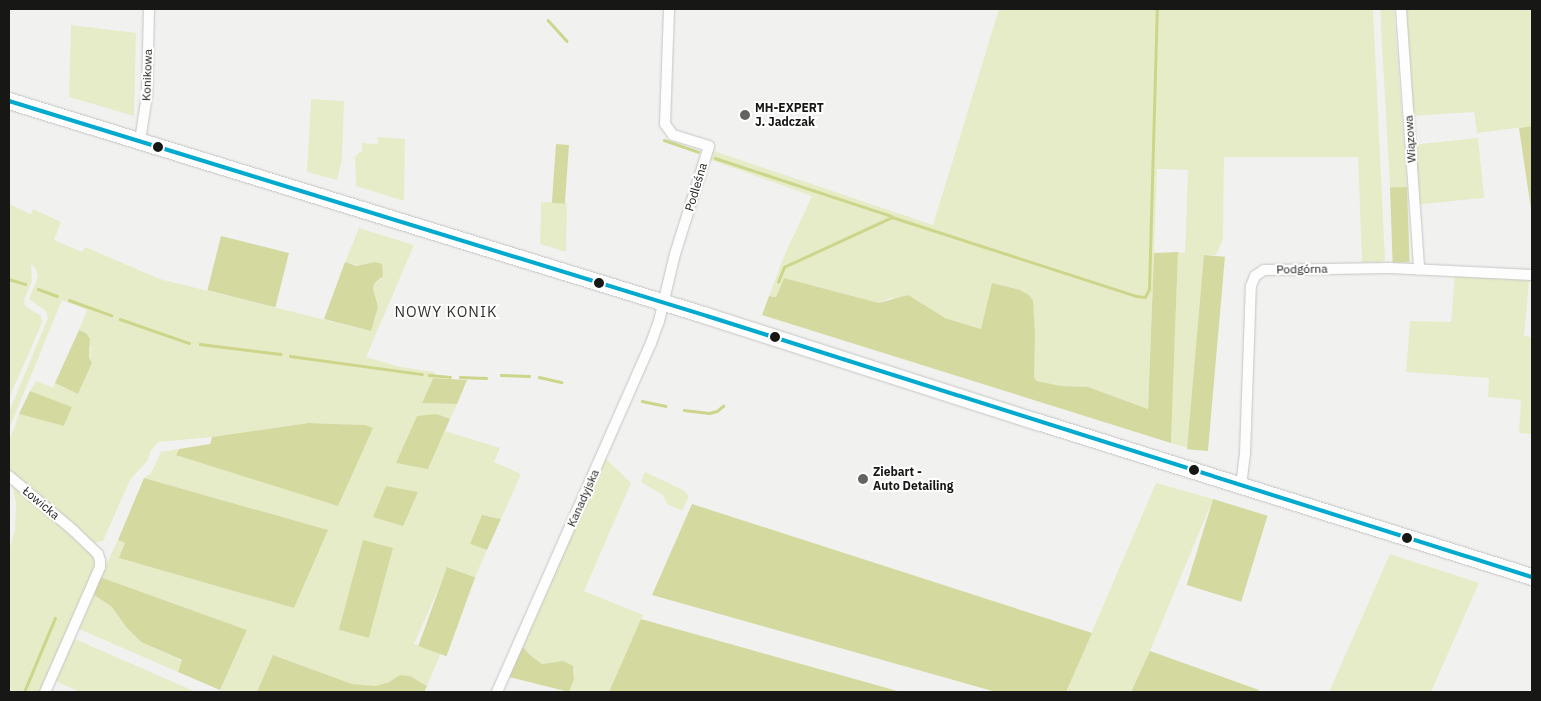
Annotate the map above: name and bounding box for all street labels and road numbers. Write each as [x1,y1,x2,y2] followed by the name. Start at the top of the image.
[139,49,155,101] street label: Konikowa
[1401,115,1419,163] street label: Wiązowa
[682,161,710,213] street label: Podleśna
[1276,261,1328,277] street label: Podgórna
[564,467,602,529] street label: Kanadyjska
[20,483,62,523] street label: Łowicka

